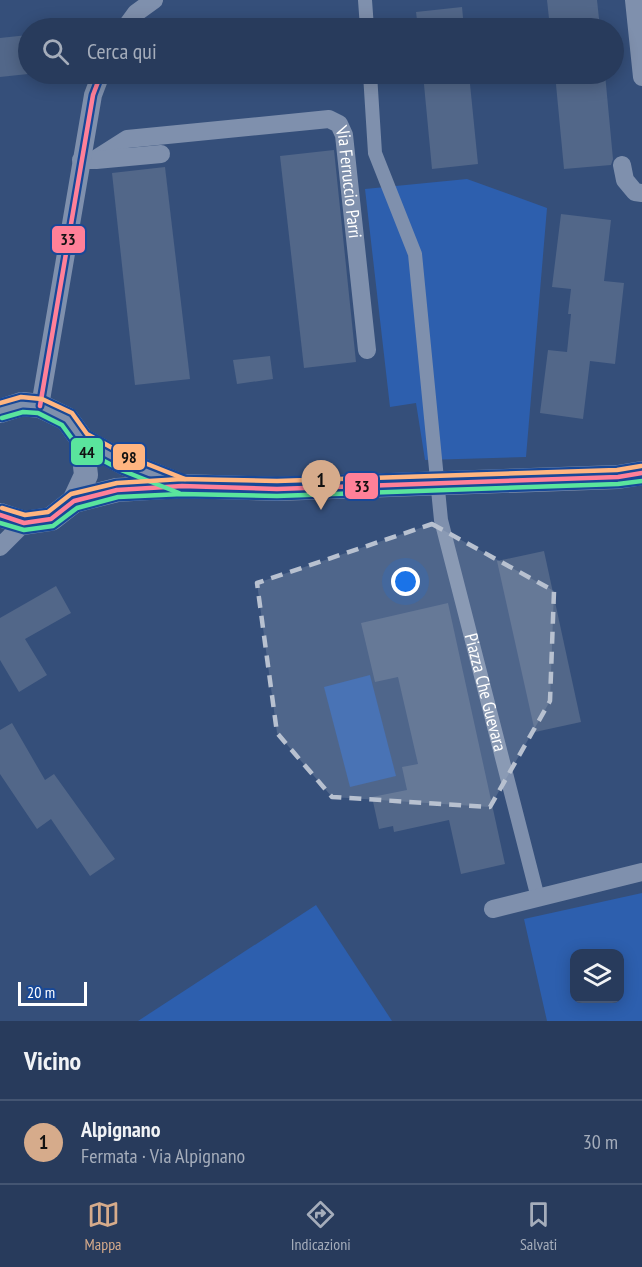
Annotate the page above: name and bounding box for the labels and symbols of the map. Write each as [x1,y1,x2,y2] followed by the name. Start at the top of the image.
[330,121,367,239] street label: Via Ferruccio Parri
[51,225,86,254] line badge: 33
[60,229,76,249] text: 33
[70,437,104,466] line badge: 44
[79,442,95,462] text: 44
[112,443,146,471] line badge: 98
[121,447,137,467] text: 98
[302,460,340,510] pin: 1
[344,472,379,500] line badge: 33
[354,476,370,496] text: 33
[391,567,420,596] your location
[460,631,512,754] street label: Piazza Che Guevara
[18,979,87,1006] scale bar

